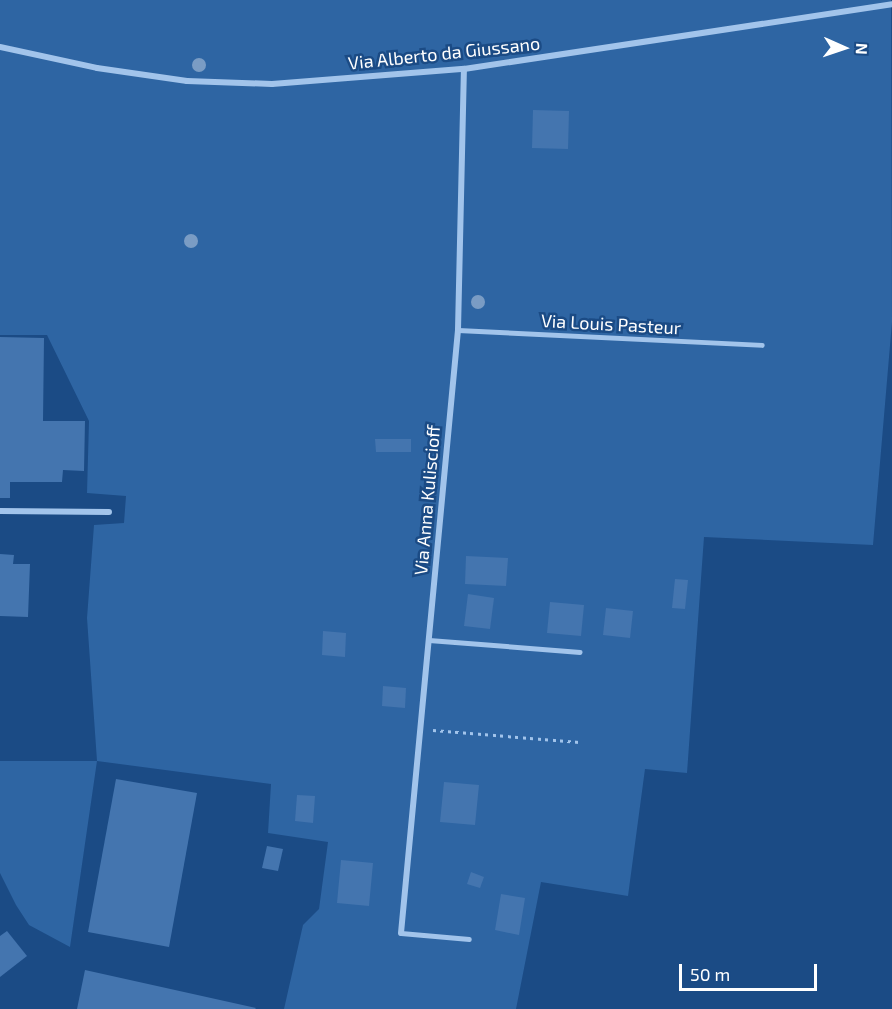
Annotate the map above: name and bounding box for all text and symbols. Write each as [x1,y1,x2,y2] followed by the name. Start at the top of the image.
[814,18,874,78] north arrow
[347,32,541,74] street label: Via Alberto da Giussano
[853,43,872,55] text: N
[540,310,682,338] street label: Via Louis Pasteur
[410,424,444,576] street label: Via Anna Kuliscioff
[682,952,820,990] scale bar
[690,963,730,985] text: 50 m

